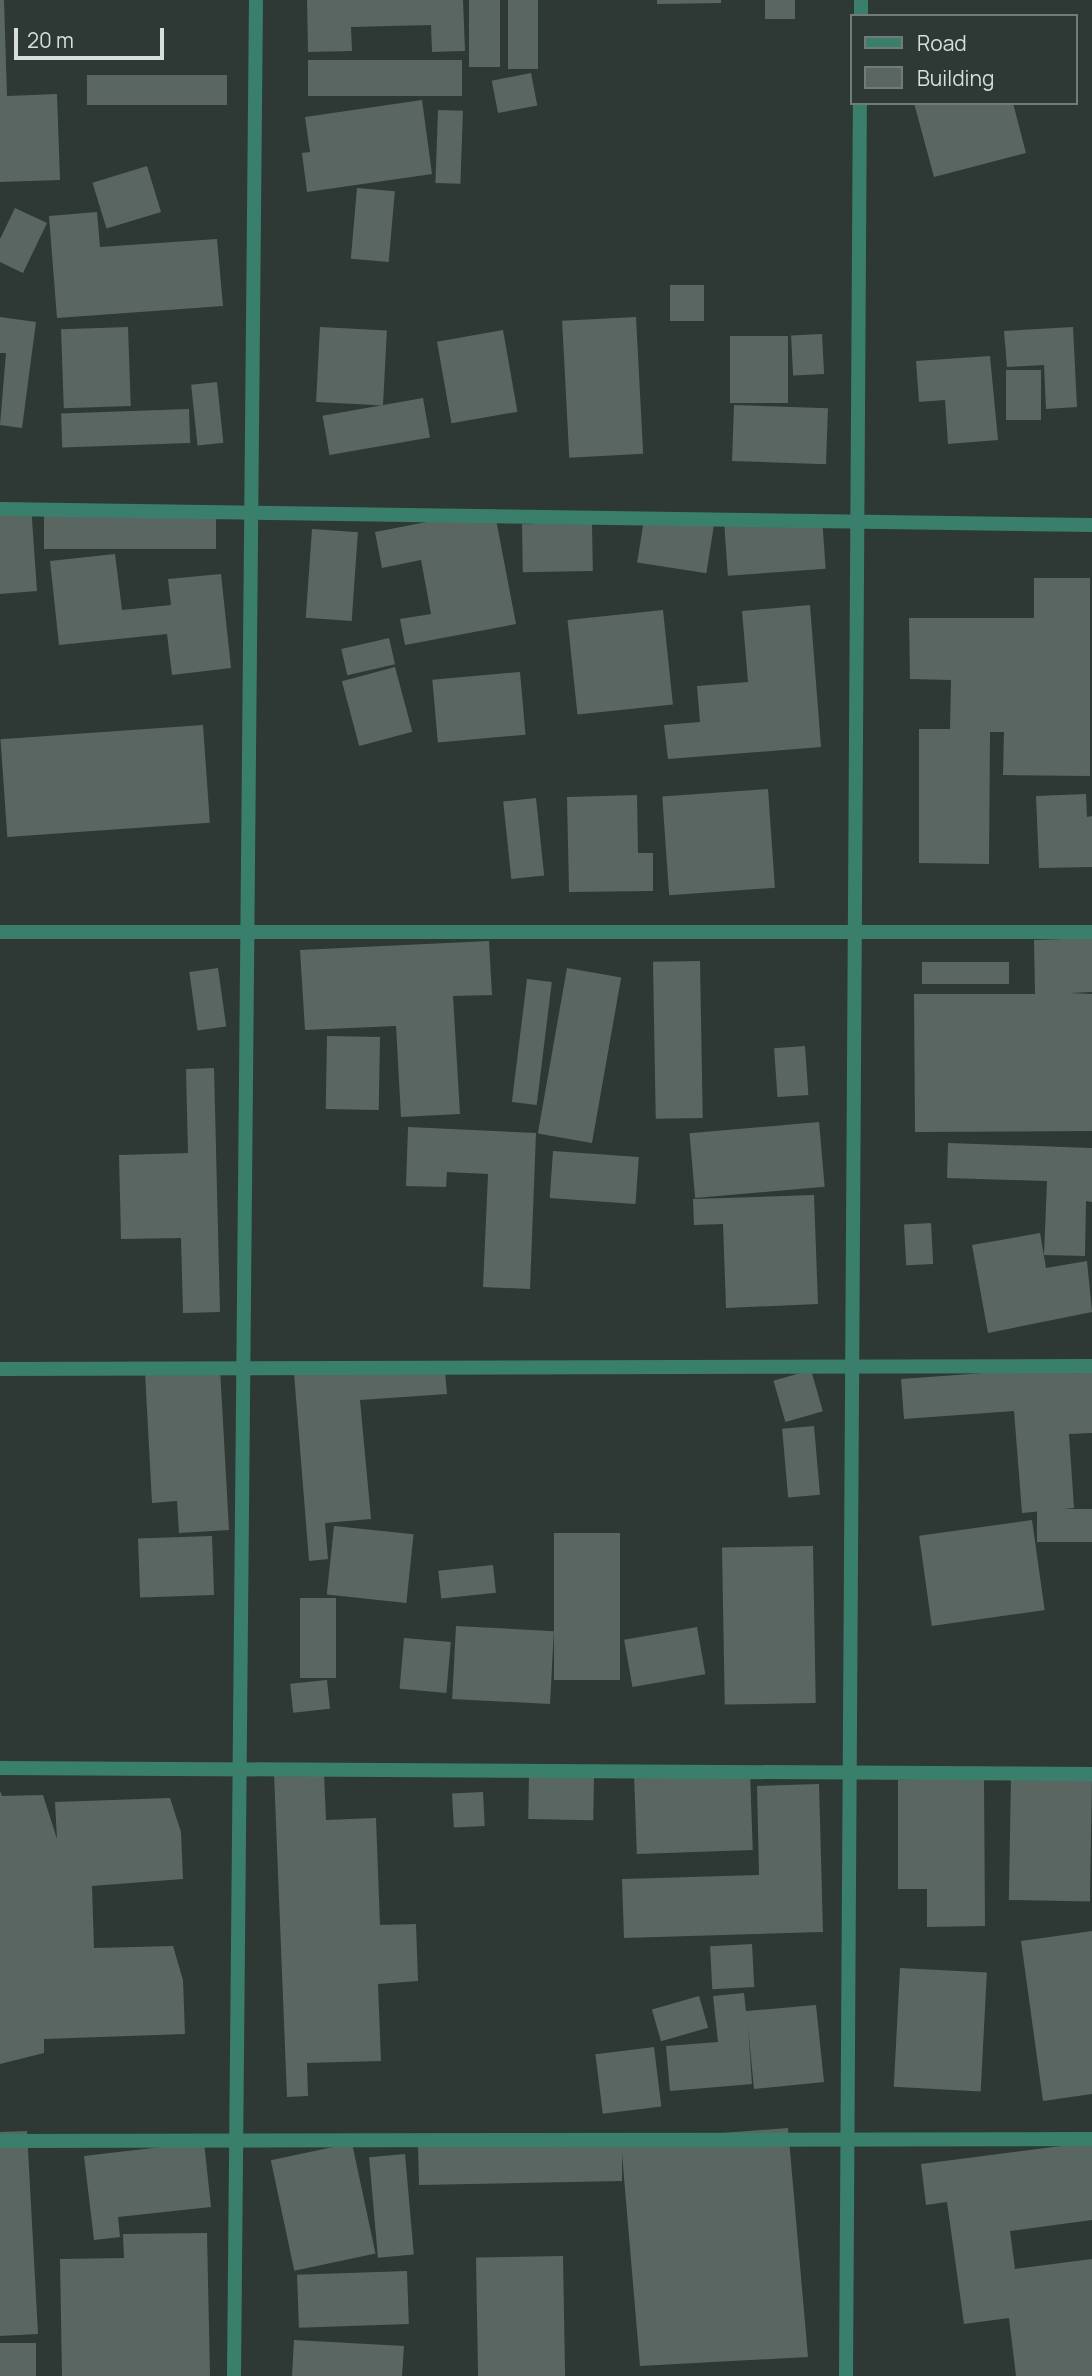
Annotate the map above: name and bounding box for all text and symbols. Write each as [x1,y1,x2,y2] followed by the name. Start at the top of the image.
[18,14,168,58] scale bar
[850,14,1078,105] legend
[27,26,74,54] text: 20 m
[917,29,967,57] text: Road
[917,64,994,92] text: Building

